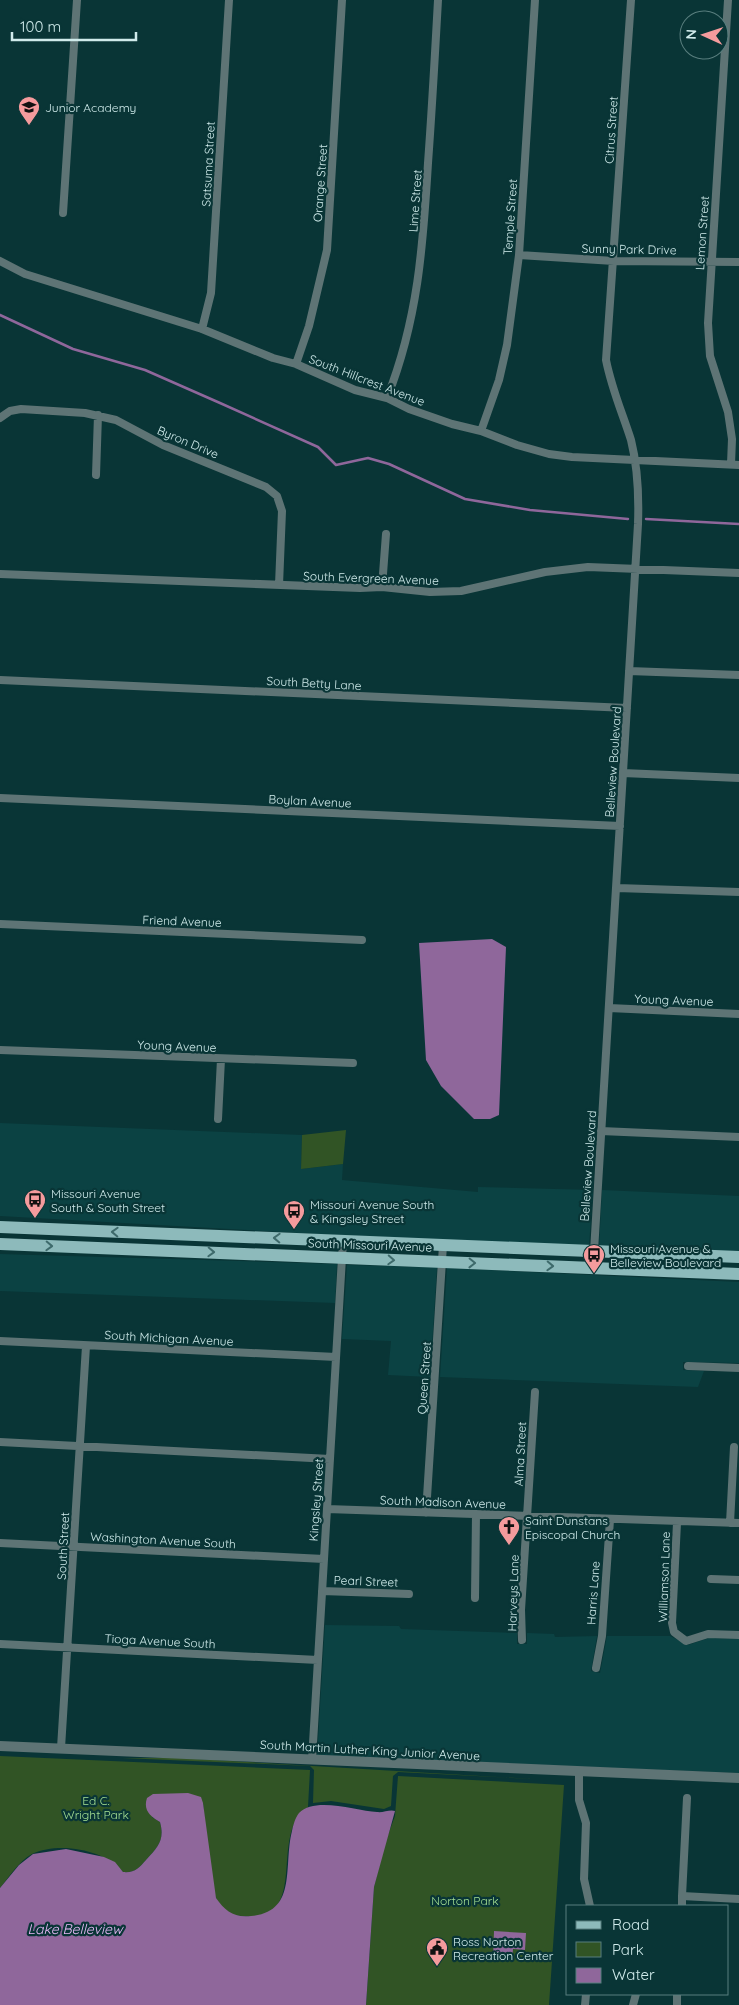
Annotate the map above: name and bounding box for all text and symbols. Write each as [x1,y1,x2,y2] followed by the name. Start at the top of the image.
[12,10,136,42] scale bar
[679,10,729,60] north arrow
[20,17,61,36] text: 100 m
[682,29,700,40] text: N
[17,95,41,126] school or university icon: Junior Academy
[601,96,621,164] street label: Citrus Street
[45,100,136,115] place label: Junior Academy
[198,121,218,207] street label: Satsuma Street
[310,144,330,222] street label: Orange Street
[405,169,425,233] street label: Lime Street
[500,178,520,256] street label: Temple Street
[692,195,712,271] street label: Lemon Street
[581,241,677,257] street label: Sunny Park Drive
[307,351,427,409] street label: South Hillcrest Avenue
[155,422,221,462] street label: Byron Drive
[303,568,439,588] street label: South Evergreen Avenue
[266,673,362,693] street label: South Betty Lane
[602,706,624,818] street label: Belleview Boulevard
[268,791,352,811] street label: Boylan Avenue
[142,912,222,930] street label: Friend Avenue
[634,991,714,1009] street label: Young Avenue
[137,1037,217,1055] street label: Young Avenue
[577,1110,599,1222] street label: Belleview Boulevard
[51,1186,165,1215] place label: Missouri Avenue South & South Street
[23,1188,47,1219] bus stop icon: Missouri Avenue South & South Street
[310,1197,434,1226] place label: Missouri Avenue South & Kingsley Street
[282,1199,306,1230] bus stop icon: Missouri Avenue South & Kingsley Street
[110,1226,118,1237] one-way arrow
[273,1233,281,1244] one-way arrow
[308,1235,433,1255] street label: South Missouri Avenue
[45,1241,53,1251] one-way arrow
[610,1241,721,1270] place label: Missouri Avenue & Belleview Boulevard
[582,1243,606,1274] bus stop icon: Missouri Avenue & Belleview Boulevard
[207,1247,215,1258] one-way arrow
[387,1254,395,1265] one-way arrow
[468,1258,476,1268] one-way arrow
[546,1261,554,1271] one-way arrow
[104,1327,234,1349] street label: South Michigan Avenue
[414,1341,434,1415] street label: Queen Street
[511,1421,529,1487] street label: Alma Street
[306,1458,326,1542] street label: Kingsley Street
[380,1492,507,1512] street label: South Madison Avenue
[54,1512,72,1580] street label: South Street
[525,1513,620,1542] place label: Saint Dunstans Episcopal Church
[497,1515,521,1546] church icon: Saint Dunstans Episcopal Church
[90,1529,236,1551] street label: Washington Avenue South
[655,1531,673,1623] street label: Williamson Lane
[504,1554,522,1632] street label: Harveys Lane
[583,1560,603,1625] street label: Harris Lane
[333,1572,399,1590] street label: Pearl Street
[104,1631,216,1651] street label: Tioga Avenue South
[260,1737,481,1763] street label: South Martin Luther King Junior Avenue
[63,1793,129,1822] park label: Ed C. Wright Park
[431,1893,499,1908] park label: Norton Park
[566,1905,729,1995] legend
[612,1915,649,1934] text: Road
[28,1920,124,1938] water label: Lake Belleview
[453,1934,554,1963] place label: Ross Norton Recreation Center
[425,1936,449,1967] public building icon: Ross Norton Recreation Center
[612,1940,644,1959] text: Park
[612,1965,655,1984] text: Water

